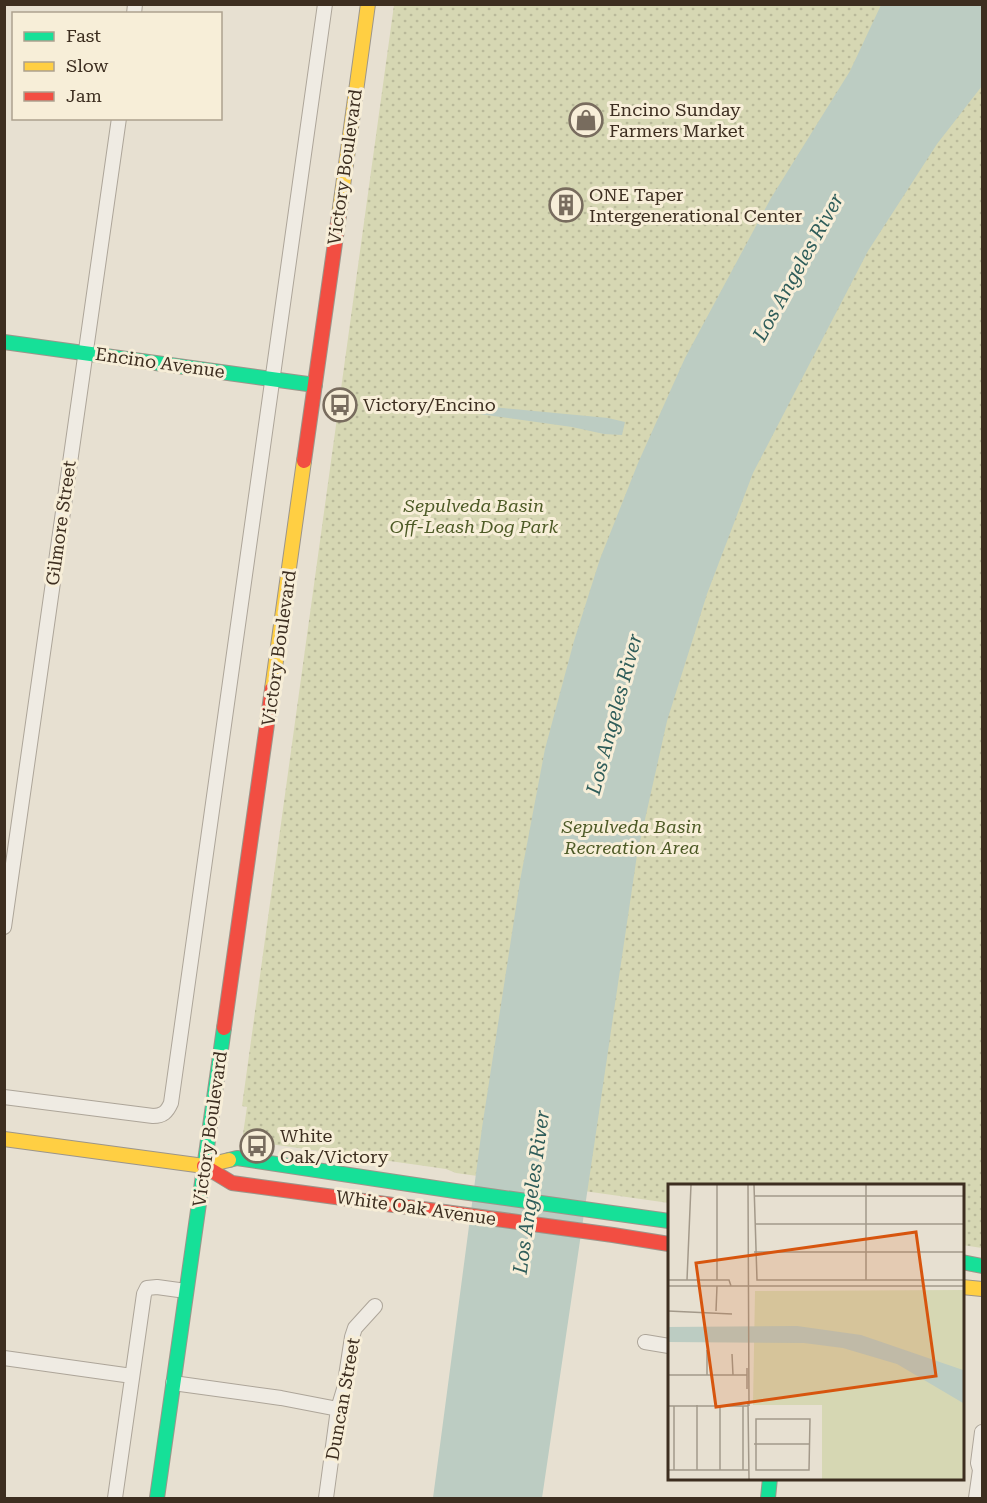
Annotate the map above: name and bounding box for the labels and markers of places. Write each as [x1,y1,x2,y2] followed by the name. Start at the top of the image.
[609,99,745,141] place label: Encino Sunday Farmers Market
[568,102,604,138] shop icon: Encino Sunday Farmers Market
[589,184,802,226] place label: ONE Taper Intergenerational Center
[548,187,584,223] building icon: ONE Taper Intergenerational Center
[322,387,358,423] bus stop icon: Victory/Encino
[363,394,496,415] place label: Victory/Encino
[280,1125,389,1167] place label: White Oak/Victory
[239,1128,275,1164] bus stop icon: White Oak/Victory

